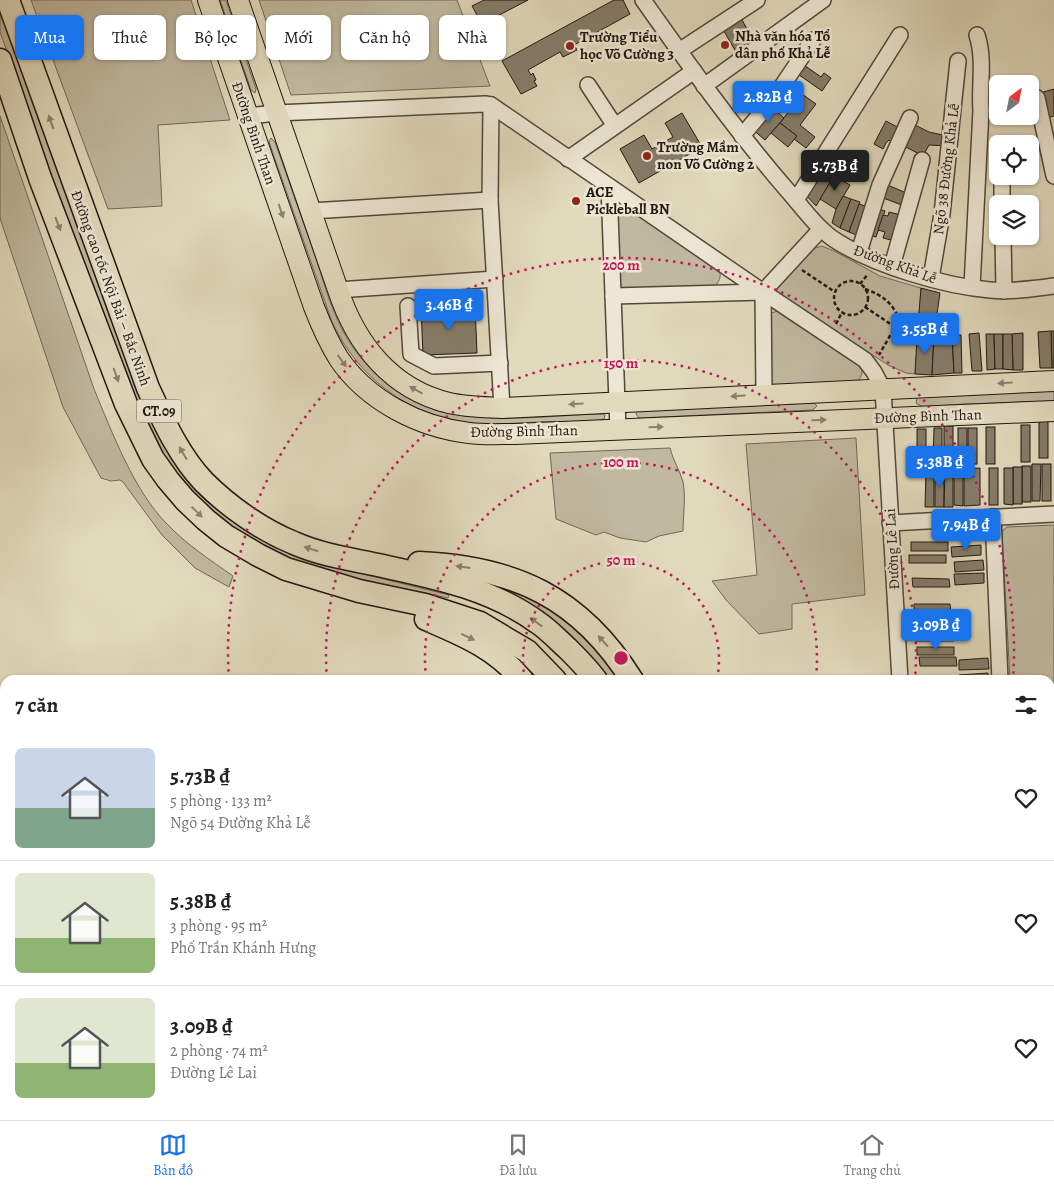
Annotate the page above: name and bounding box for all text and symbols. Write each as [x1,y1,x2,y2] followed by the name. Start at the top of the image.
[15,15,84,60] chip: Mua
[94,15,166,60] chip: Thuê
[176,15,256,60] chip: Bộ lọc
[266,15,331,60] chip: Mới
[341,15,429,60] chip: Căn hộ
[439,15,506,60] chip: Nhà
[735,26,830,63] place label: Nhà văn hóa Tổ dân phố Khả Lễ
[580,27,674,64] place label: Trường Tiểu học Võ Cường 3
[719,39,731,51] marker: Nhà văn hóa Tổ dân phố Khả Lễ
[564,40,576,52] marker: Trường Tiểu học Võ Cường 3
[989,75,1039,125] north arrow
[989,75,1039,245] map controls
[227,79,281,187] street label: Đường Bình Than
[722,80,814,123] pin: 2.82B ₫
[744,86,792,108] text: 2.82B ₫
[928,102,964,236] street label: Ngõ 38 Đường Khả Lễ
[47,114,55,129] one-way arrow
[989,135,1039,185] button: locate
[657,137,755,174] place label: Trường Mầm non Võ Cường 2
[641,150,653,162] marker: Trường Mầm non Võ Cường 2
[789,150,881,192] pin: 5.73B ₫
[812,155,858,177] text: 5.73B ₫
[585,182,670,219] place label: ACE Pickleball BN
[66,187,156,389] street label: Đường cao tốc Nội Bài – Bắc Ninh
[570,195,582,207] marker: ACE Pickleball BN
[989,195,1039,245] button: layers
[278,204,285,219] one-way arrow
[55,216,62,231] one-way arrow
[851,240,940,288] street label: Đường Khả Lễ
[602,255,640,275] text: 200 m
[403,288,495,331] pin: 3.46B ₫
[425,294,473,316] text: 3.46B ₫
[879,312,971,355] pin: 3.55B ₫
[902,318,948,340] text: 3.55B ₫
[604,353,639,373] text: 150 m
[337,354,347,368] one-way arrow
[113,368,120,383] one-way arrow
[997,380,1013,388] one-way arrow
[409,386,424,394] one-way arrow
[730,392,746,400] one-way arrow
[136,400,182,422] road number: CT.09
[568,401,584,409] one-way arrow
[874,404,982,428] street label: Đường Bình Than
[811,416,827,424] one-way arrow
[470,420,578,442] street label: Đường Bình Than
[649,423,665,431] one-way arrow
[894,446,986,488] pin: 5.38B ₫
[178,447,187,460] one-way arrow
[917,451,963,473] text: 5.38B ₫
[603,452,639,472] text: 100 m
[190,505,202,517] one-way arrow
[880,508,904,590] street label: Đường Lê Lai
[920,508,1012,551] pin: 7.94B ₫
[942,514,990,536] text: 7.94B ₫
[303,545,318,552] one-way arrow
[606,550,636,570] text: 50 m
[454,563,470,571] one-way arrow
[890,608,982,651] pin: 3.09B ₫
[912,614,960,636] text: 3.09B ₫
[529,617,543,627] one-way arrow
[461,634,475,642] one-way arrow
[597,636,609,648] one-way arrow
[612,649,630,667] centre of rings
[15,691,58,719] text: 7 căn
[1012,691,1040,719] icon: filters
[170,762,230,790] text: 5.73B ₫
[55,768,115,828] icon: home
[1012,784,1040,812] icon: heart
[170,790,272,812] text: 5 phòng · 133 m²
[170,812,311,834] text: Ngõ 54 Đường Khả Lễ
[170,887,231,915] text: 5.38B ₫
[55,893,115,953] icon: home
[1012,909,1040,937] icon: heart
[170,915,267,937] text: 3 phòng · 95 m²
[170,937,316,959] text: Phố Trần Khánh Hưng
[170,1012,233,1040] text: 3.09B ₫
[55,1018,115,1078] icon: home
[1012,1034,1040,1062] icon: heart
[170,1040,268,1062] text: 2 phòng · 74 m²
[170,1062,257,1084] text: Đường Lê Lai
[153,1131,193,1180] tab: Bản đồ
[499,1131,537,1180] tab: Đã lưu
[843,1131,901,1180] tab: Trang chủ

